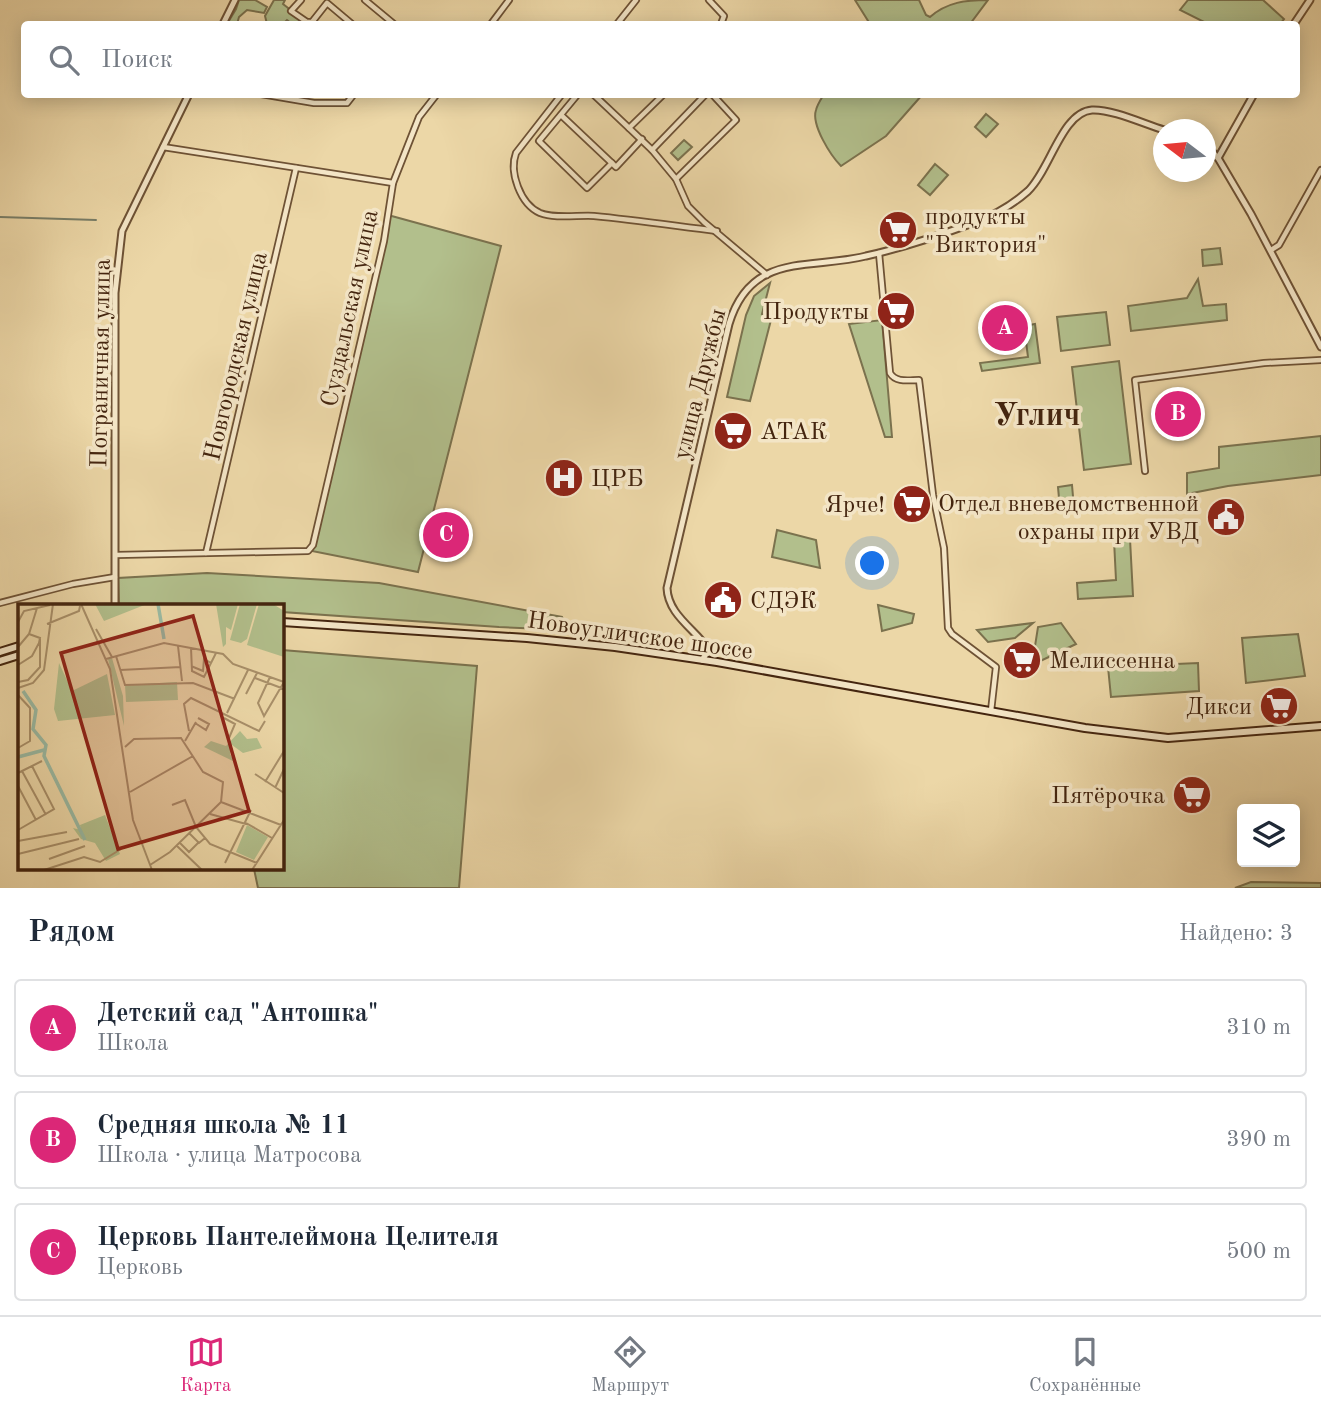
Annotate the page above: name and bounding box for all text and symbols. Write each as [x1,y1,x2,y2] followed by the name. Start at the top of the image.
[21,21,1300,98] search box
[45,41,83,79] icon: search
[101,47,173,73] text: Поиск
[1153,119,1216,182] north arrow
[925,206,1047,258] place label: продукты "Виктория"
[318,207,384,409] street label: Суздальская улица
[877,209,919,251] supermarket icon: продукты "Виктория"
[201,249,273,463] street label: Новгородская улица
[88,258,116,468] street label: Пограничная улица
[875,290,917,332] supermarket icon: Продукты
[763,301,869,325] place label: Продукты
[982,302,1028,354] pin: A
[671,307,731,462] street label: улица Дружбы
[1155,388,1201,440] pin: B
[994,401,1080,433] district label: Углич
[712,410,754,452] supermarket icon: АТАК
[760,421,827,445] place label: АТАК
[543,457,585,499] hospital icon: ЦРБ
[591,468,644,492] place label: ЦРБ
[891,483,933,525] supermarket icon: Ярче!
[938,493,1199,545] place label: Отдел вневедомственной охраны при УВД
[825,494,885,518] place label: Ярче!
[1205,496,1247,538] public building icon: Отдел вневедомственной охраны при УВД
[423,509,469,561] pin: C
[855,546,889,580] your location
[702,579,744,621] public building icon: СДЭК
[750,590,817,614] place label: СДЭК
[18,604,284,870] inset map
[525,609,754,665] street label: Новоугличское шоссе
[1001,639,1043,681] supermarket icon: Мелиссенна
[1049,650,1175,674] place label: Мелиссенна
[1258,685,1300,727] supermarket icon: Дикси
[1186,696,1252,720] place label: Дикси
[1171,774,1213,816] supermarket icon: Пятёрочка
[1051,785,1165,809] place label: Пятёрочка
[1237,804,1300,867] map controls
[1237,804,1300,867] button: layers
[28,918,115,948] text: Рядом
[1179,922,1293,945] text: Найдено: 3
[97,1001,378,1027] text: Детский сад "Антошка"
[44,1016,62,1039] text: A
[1226,1016,1291,1039] text: 310 m
[97,1032,168,1055] text: Школа
[97,1113,350,1139] text: Средняя школа № 11
[45,1128,61,1151] text: B
[1226,1128,1291,1151] text: 390 m
[97,1144,362,1167] text: Школа · улица Матросова
[97,1225,499,1251] text: Церковь Пантелеймона Целителя
[45,1240,61,1263] text: C
[1226,1240,1291,1263] text: 500 m
[97,1256,183,1279] text: Церковь
[180,1333,231,1398] tab: Карта
[591,1333,669,1398] tab: Маршрут
[1029,1333,1141,1398] tab: Сохранённые

